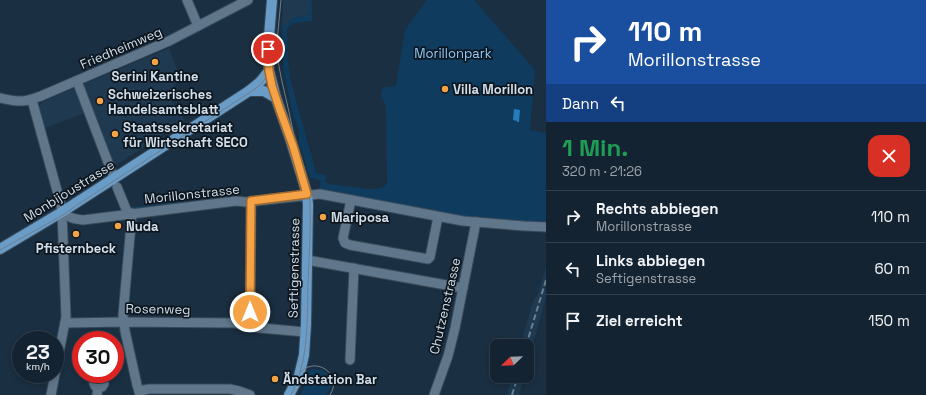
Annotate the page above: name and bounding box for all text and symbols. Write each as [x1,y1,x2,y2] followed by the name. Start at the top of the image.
[628,13,702,49] text: 110 m
[562,16,614,68] icon: right
[77,23,165,73] street label: Friedheimweg
[251,32,285,66] pin
[257,38,279,60] icon: arrive
[414,45,492,62] park label: Morillonpark
[628,48,761,71] text: Morillonstrasse
[150,57,160,67] marker: Serini Kantine
[111,68,199,85] place label: Serini Kantine
[453,81,533,98] place label: Villa Morillon
[440,84,450,94] marker: Villa Morillon
[108,86,219,118] place label: Schweizerisches Handelsamtsblatt
[607,92,629,114] icon: left
[562,94,599,113] text: Dann
[95,96,105,106] marker: Schweizerisches Handelsamtsblatt
[123,119,248,151] place label: Staatssekretariat für Wirtschaft SECO
[110,129,120,139] marker: Staatssekretariat für Wirtschaft SECO
[562,132,628,163] text: 1 Min.
[868,135,910,177] button: close
[20,156,118,226] street label: Monbijoustrasse
[562,163,642,180] text: 320 m · 21:26
[143,181,241,207] street label: Morillonstrasse
[596,199,718,218] text: Rechts abbiegen
[562,206,584,228] icon: right
[871,207,910,226] text: 110 m
[331,209,390,226] place label: Mariposa
[318,212,328,222] marker: Mariposa
[126,218,159,235] place label: Nuda
[285,218,303,318] street label: Seftigenstrasse
[596,218,692,235] text: Morillonstrasse
[113,221,123,231] marker: Nuda
[71,229,81,239] marker: Pfisternbeck
[36,240,117,257] place label: Pfisternbeck
[596,251,705,270] text: Links abbiegen
[426,256,464,356] street label: Chutzenstrasse
[562,258,584,280] icon: left
[874,259,910,278] text: 60 m
[596,270,696,287] text: Seftigenstrasse
[229,291,271,333] position arrow
[125,300,191,318] street label: Rosenweg
[562,310,584,332] icon: arrive
[596,311,683,330] text: Ziel erreicht
[868,311,910,330] text: 150 m
[72,331,124,383] speed limit sign: 30
[26,339,50,365] text: 23
[490,339,534,383] north arrow
[490,339,534,383] map controls
[26,360,50,373] text: km/h
[283,371,377,388] place label: Ändstation Bar
[270,374,280,384] marker: Ändstation Bar

